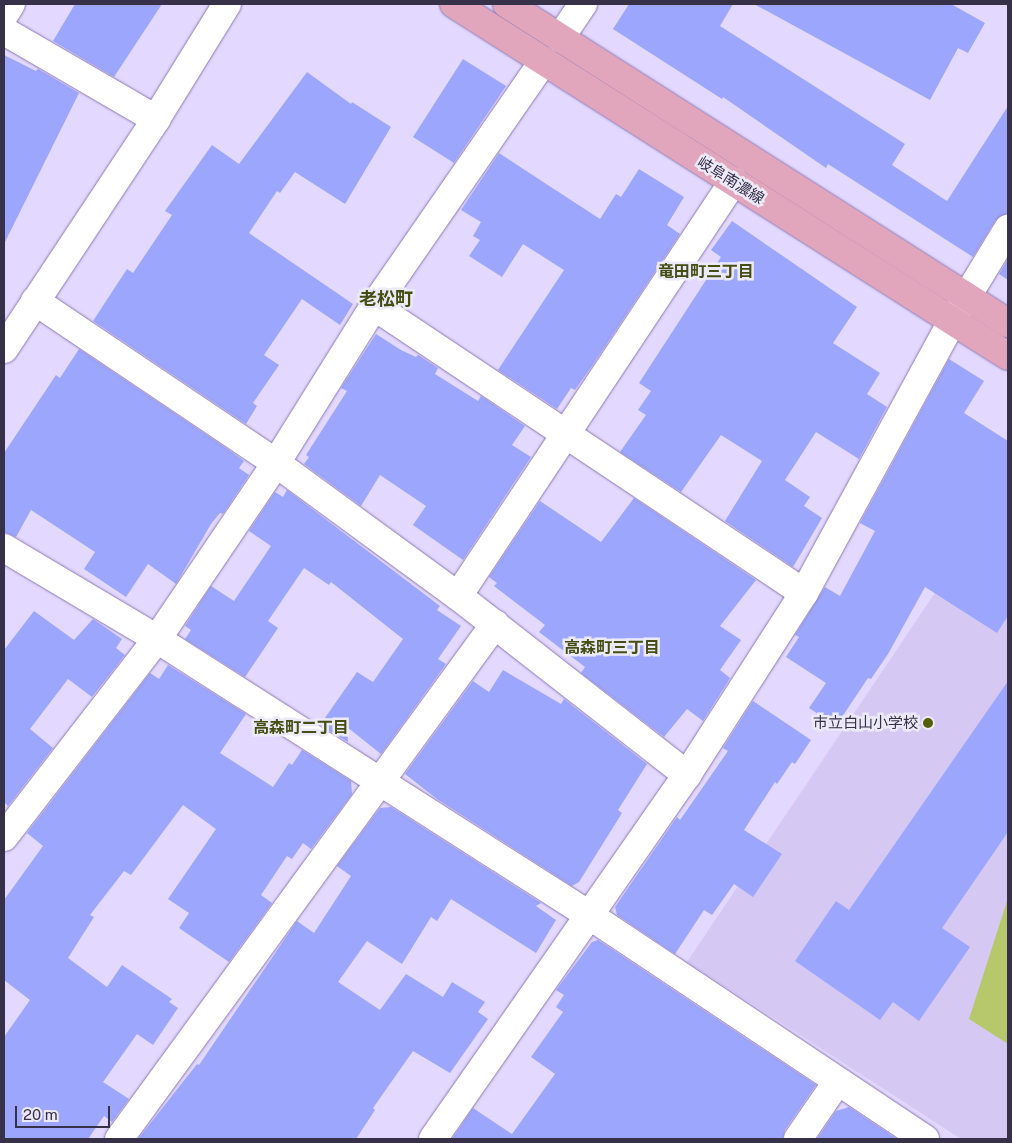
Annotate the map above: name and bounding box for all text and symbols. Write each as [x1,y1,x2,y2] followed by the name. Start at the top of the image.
[694,152,768,208] street label: 岐阜南濃線
[658,262,754,282] district label: 竜田町三丁目
[359,288,413,310] district label: 老松町
[564,638,660,658] district label: 高森町三丁目
[813,714,918,732] place label: 市立白山小学校
[922,717,934,729] marker: 市立白山小学校
[253,718,349,738] district label: 高森町二丁目
[18,1096,112,1128] scale bar
[23,1106,58,1123] text: 20 m

